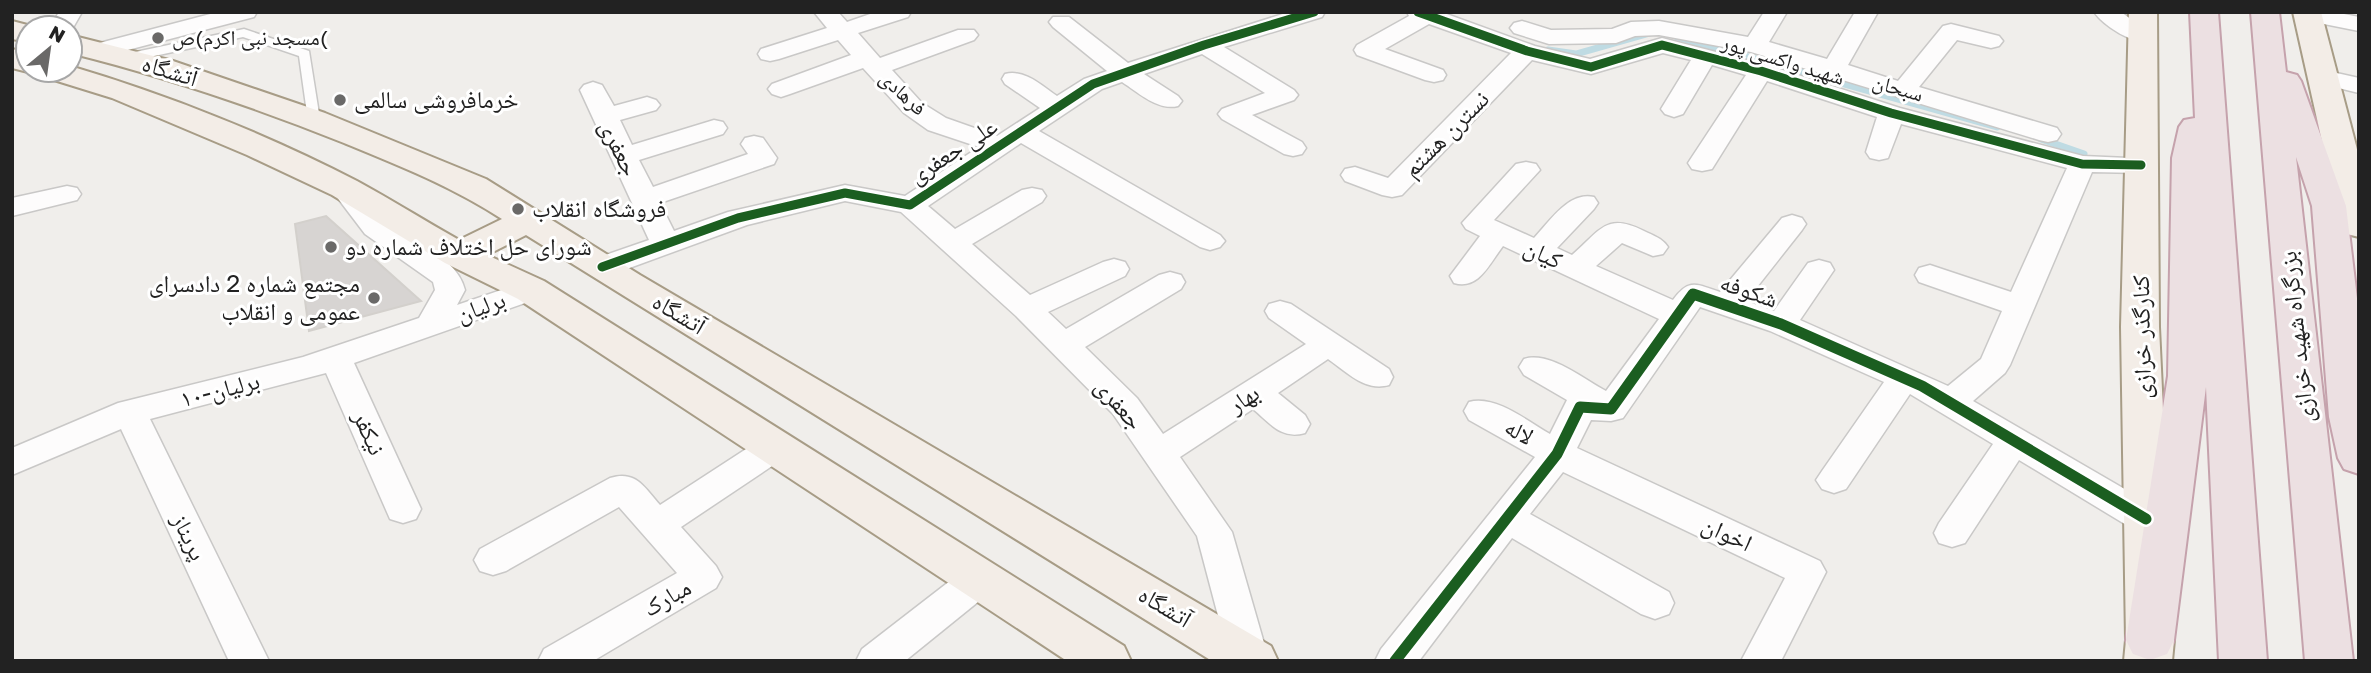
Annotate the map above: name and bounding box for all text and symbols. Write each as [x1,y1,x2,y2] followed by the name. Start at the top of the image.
[14,14,84,84] north arrow
[46,20,69,47] text: N
[172,24,328,52] place label: مسجد نبی اکرم)ص(
[1718,28,1848,91] street label: شهید واکسی پور
[150,30,166,46] marker: مسجد نبی اکرم)ص(
[139,47,203,92] street label: آتشگاه
[875,64,933,121] street label: فرهادی
[1870,67,1927,107] street label: سبحان
[354,84,519,114] place label: خرمافروشی سالمی
[1396,84,1496,184] street label: نسترن هشتم
[332,92,348,108] marker: خرمافروشی سالمی
[903,110,1002,190] street label: علی جعفری
[593,114,646,181] street label: جعفری
[532,193,666,223] place label: فروشگاه انقلاب
[510,201,526,217] marker: فروشگاه انقلاب
[345,231,592,261] place label: شورای حل اختلاف شماره دو
[1520,231,1567,275] street label: کیان
[323,239,339,255] marker: شورای حل اختلاف شماره دو
[2272,250,2320,424] street label: بزرگراه شهید خرازی
[1717,266,1782,313] street label: شکوفه
[149,268,360,326] place label: مجتمع شماره 2 دادسرای عمومی و انقلاب
[2125,275,2157,399] street label: کنارگذر خرازی
[452,284,509,328] street label: برلیان
[648,286,712,340] street label: آتشگاه
[366,290,382,306] marker: مجتمع شماره 2 دادسرای عمومی و انقلاب
[177,365,263,413] street label: ۱۰-برلیان
[1089,371,1150,435] street label: جعفری
[1221,377,1265,420] street label: بهار
[347,405,393,459] street label: نیکفر
[1500,411,1539,450] street label: لاله
[165,507,214,565] street label: پریناز
[1698,509,1757,558] street label: اخوان
[637,571,696,623] street label: مبارک
[1134,579,1198,633] street label: آتشگاه

